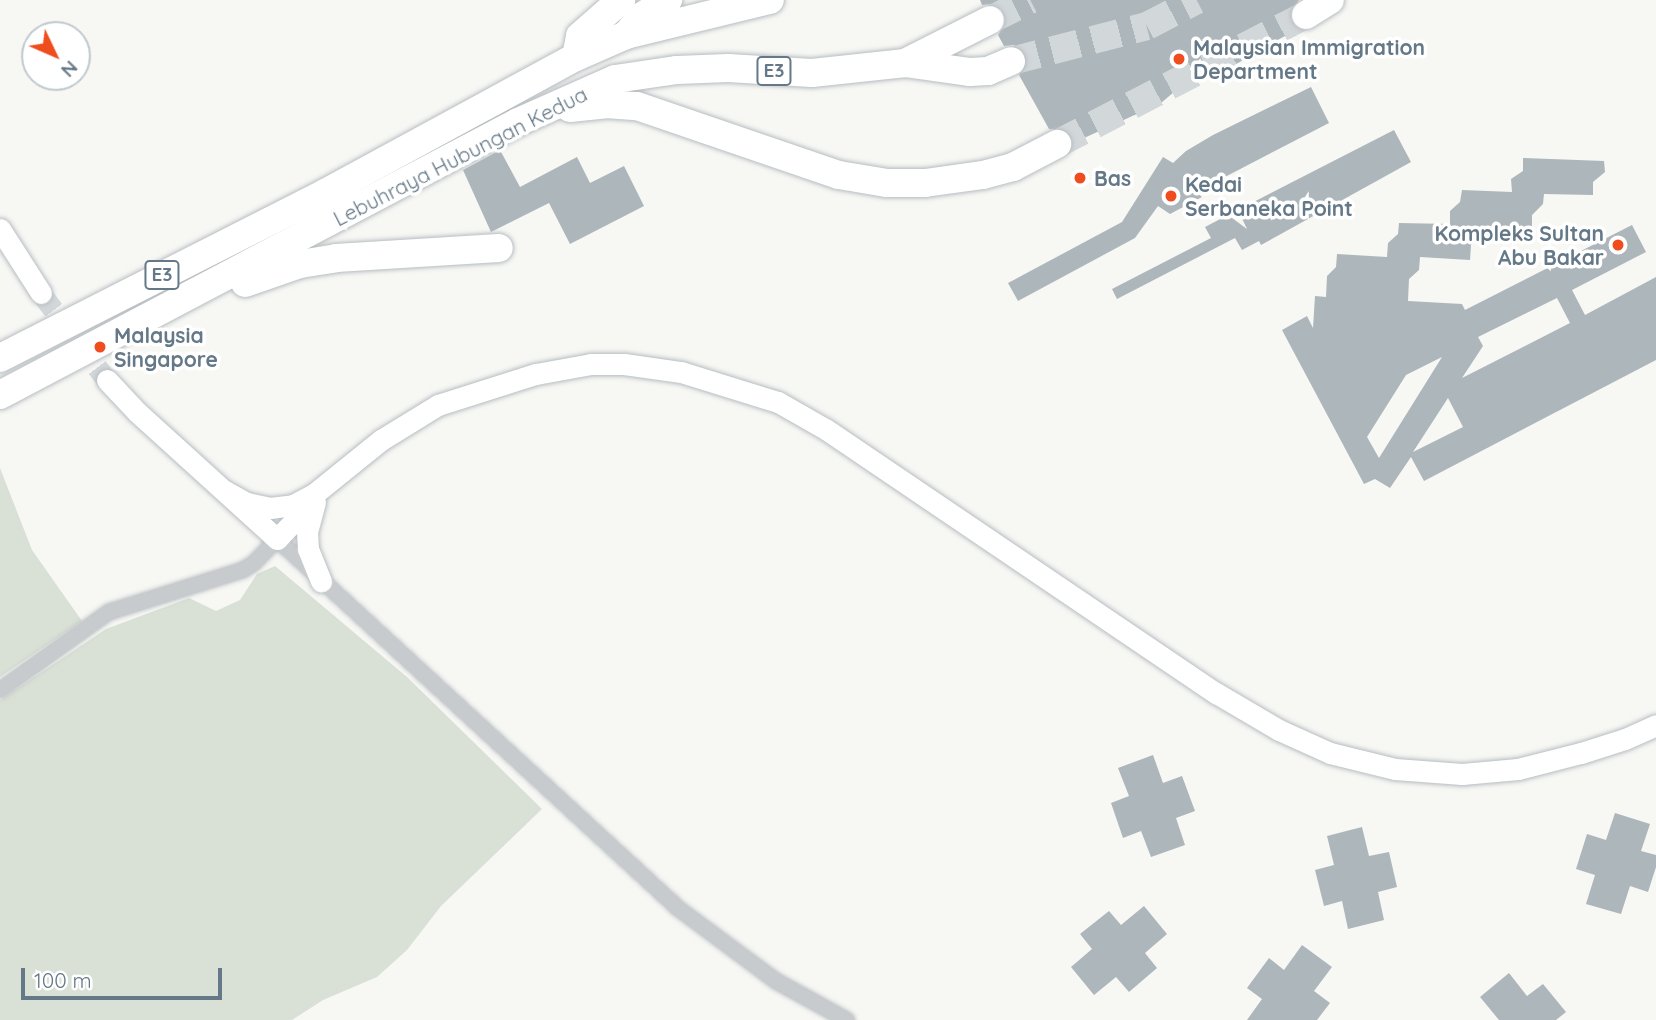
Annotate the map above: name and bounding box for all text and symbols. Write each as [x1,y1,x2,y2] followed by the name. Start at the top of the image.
[21,21,91,91] north arrow
[1193,34,1425,84] place label: Malaysian Immigration Department
[1171,51,1187,67] marker: Malaysian Immigration Department
[755,55,793,86] road number: E3
[56,56,83,83] text: N
[329,81,591,231] street label: Lebuhraya Hubungan Kedua
[1094,165,1131,191] place label: Bas
[1072,170,1088,186] marker: Bas
[1185,171,1353,221] place label: Kedai Serbaneka Point
[1163,188,1179,204] marker: Kedai Serbaneka Point
[1435,220,1604,270] place label: Kompleks Sultan Abu Bakar
[1610,237,1626,253] marker: Kompleks Sultan Abu Bakar
[143,260,181,290] road number: E3
[114,322,218,372] place label: Malaysia Singapore
[92,339,108,355] marker: Malaysia Singapore
[24,954,226,998] scale bar
[34,967,92,993] text: 100 m

